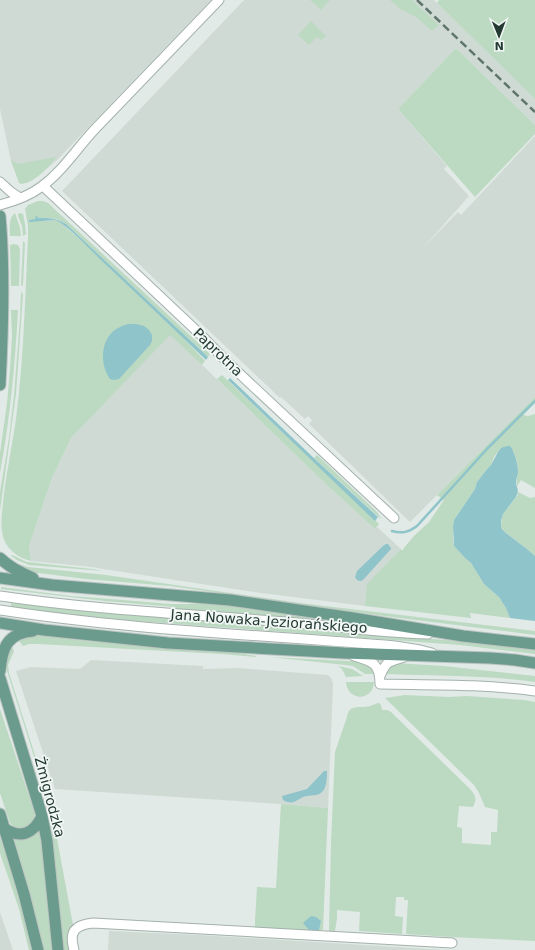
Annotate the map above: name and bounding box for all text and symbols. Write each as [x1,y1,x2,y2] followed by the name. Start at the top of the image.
[479,16,519,56] north arrow
[494,39,504,52] text: N
[190,325,246,379] street label: Paprotna
[169,606,368,636] street label: Jana Nowaka-Jeziorańskiego
[32,755,69,839] street label: Żmigrodzka

